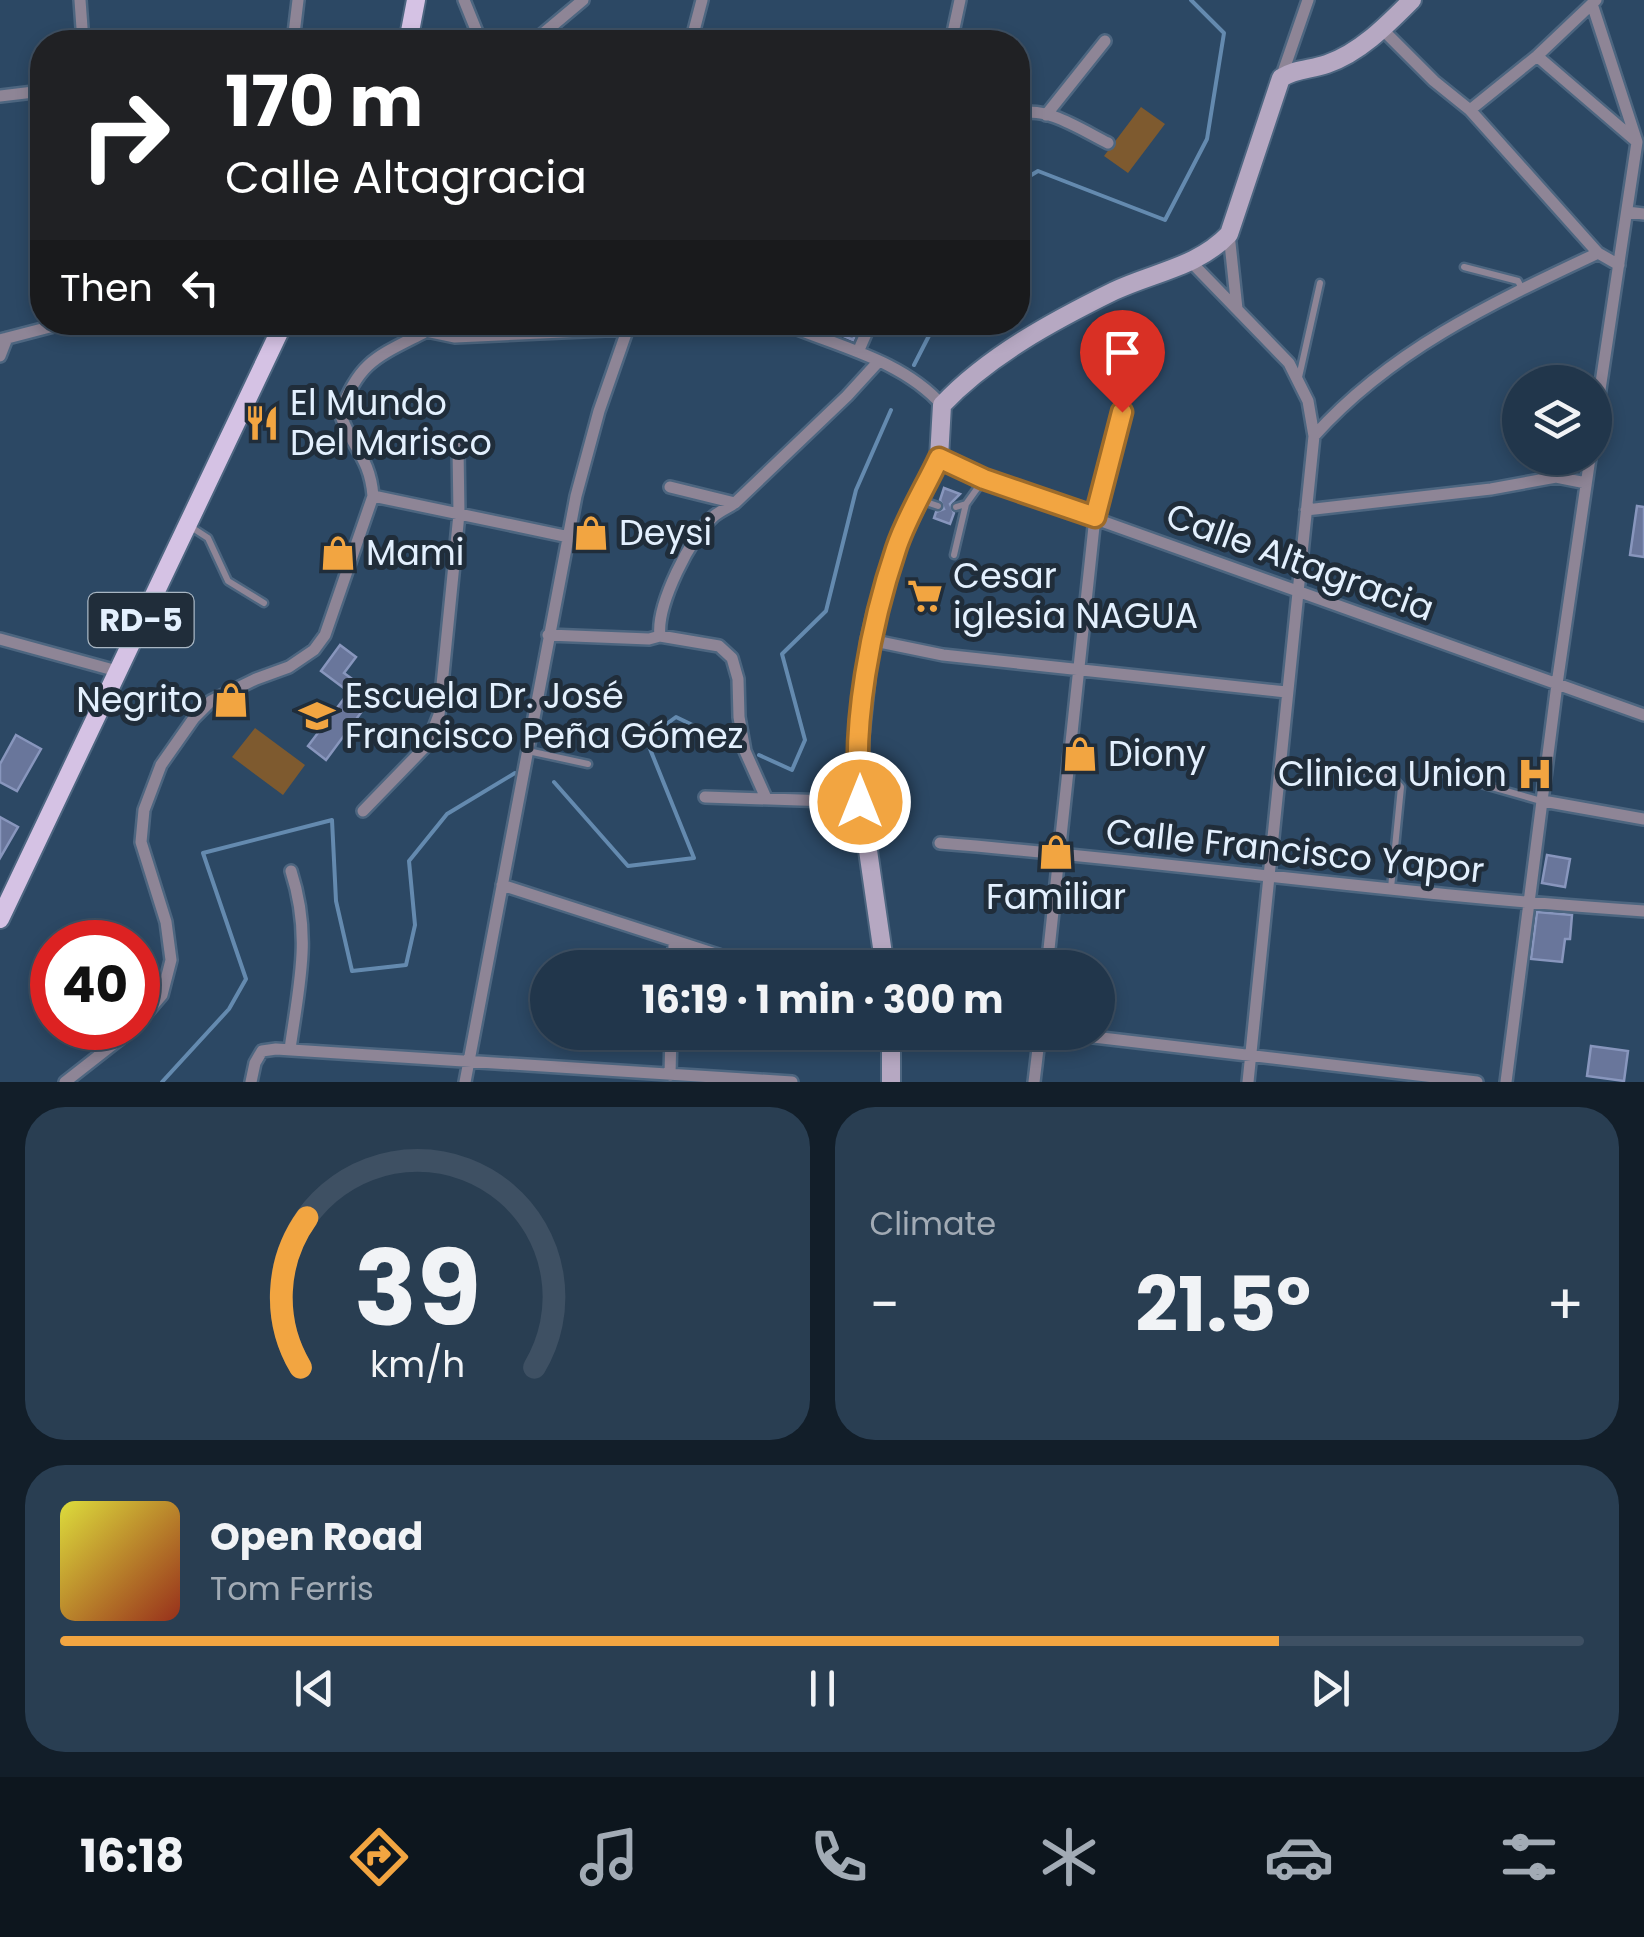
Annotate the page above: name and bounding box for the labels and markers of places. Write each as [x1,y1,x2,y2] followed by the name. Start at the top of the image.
[1080,310,1165,413] pin
[290,378,492,467] place label: El Mundo Del Marisco
[243,404,281,442] restaurant icon: El Mundo Del Marisco
[619,508,712,557] place label: Deysi
[572,514,610,552] shop icon: Deysi
[366,528,464,577] place label: Mami
[319,534,357,572] shop icon: Mami
[953,551,1198,640] place label: Cesar iglesia NAGUA
[906,577,944,615] supermarket icon: Cesar iglesia NAGUA
[345,671,744,760] place label: Escuela Dr. José Francisco Peña Gómez
[76,675,203,724] place label: Negrito
[212,681,250,719] shop icon: Negrito
[298,697,336,735] school or university icon: Escuela Dr. José Francisco Peña Gómez
[1108,729,1206,778] place label: Diony
[1061,735,1099,773] shop icon: Diony
[1278,749,1507,798] place label: Clinica Union
[1516,755,1554,793] hospital icon: Clinica Union
[1037,833,1075,871] shop icon: Familiar
[986,872,1126,921] place label: Familiar

